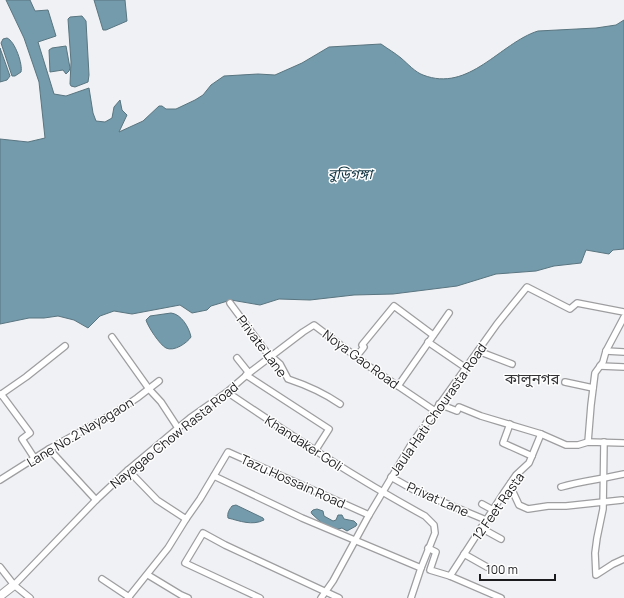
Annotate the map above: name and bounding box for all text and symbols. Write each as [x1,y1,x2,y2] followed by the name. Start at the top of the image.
[328,164,375,183] water label: বুড়িগঙ্গা
[233,311,291,381] street label: Private Lane
[319,325,403,393] street label: Noya Gao Road
[385,339,491,479] street label: Jaula Hati Chourasta Road
[504,368,560,389] district label: কালুনগর
[106,378,242,492] street label: Nayagao Chow Rasta Road
[23,393,137,471] street label: Lane No.2 Nayagaon
[262,411,346,475] street label: Khandaker Goli
[238,450,348,512] street label: Tazu Hossain Road
[468,468,528,544] street label: 12 Feet Rasta
[404,477,472,521] street label: Privat Lane
[480,556,555,582] scale bar
[486,561,518,578] text: 100 m

